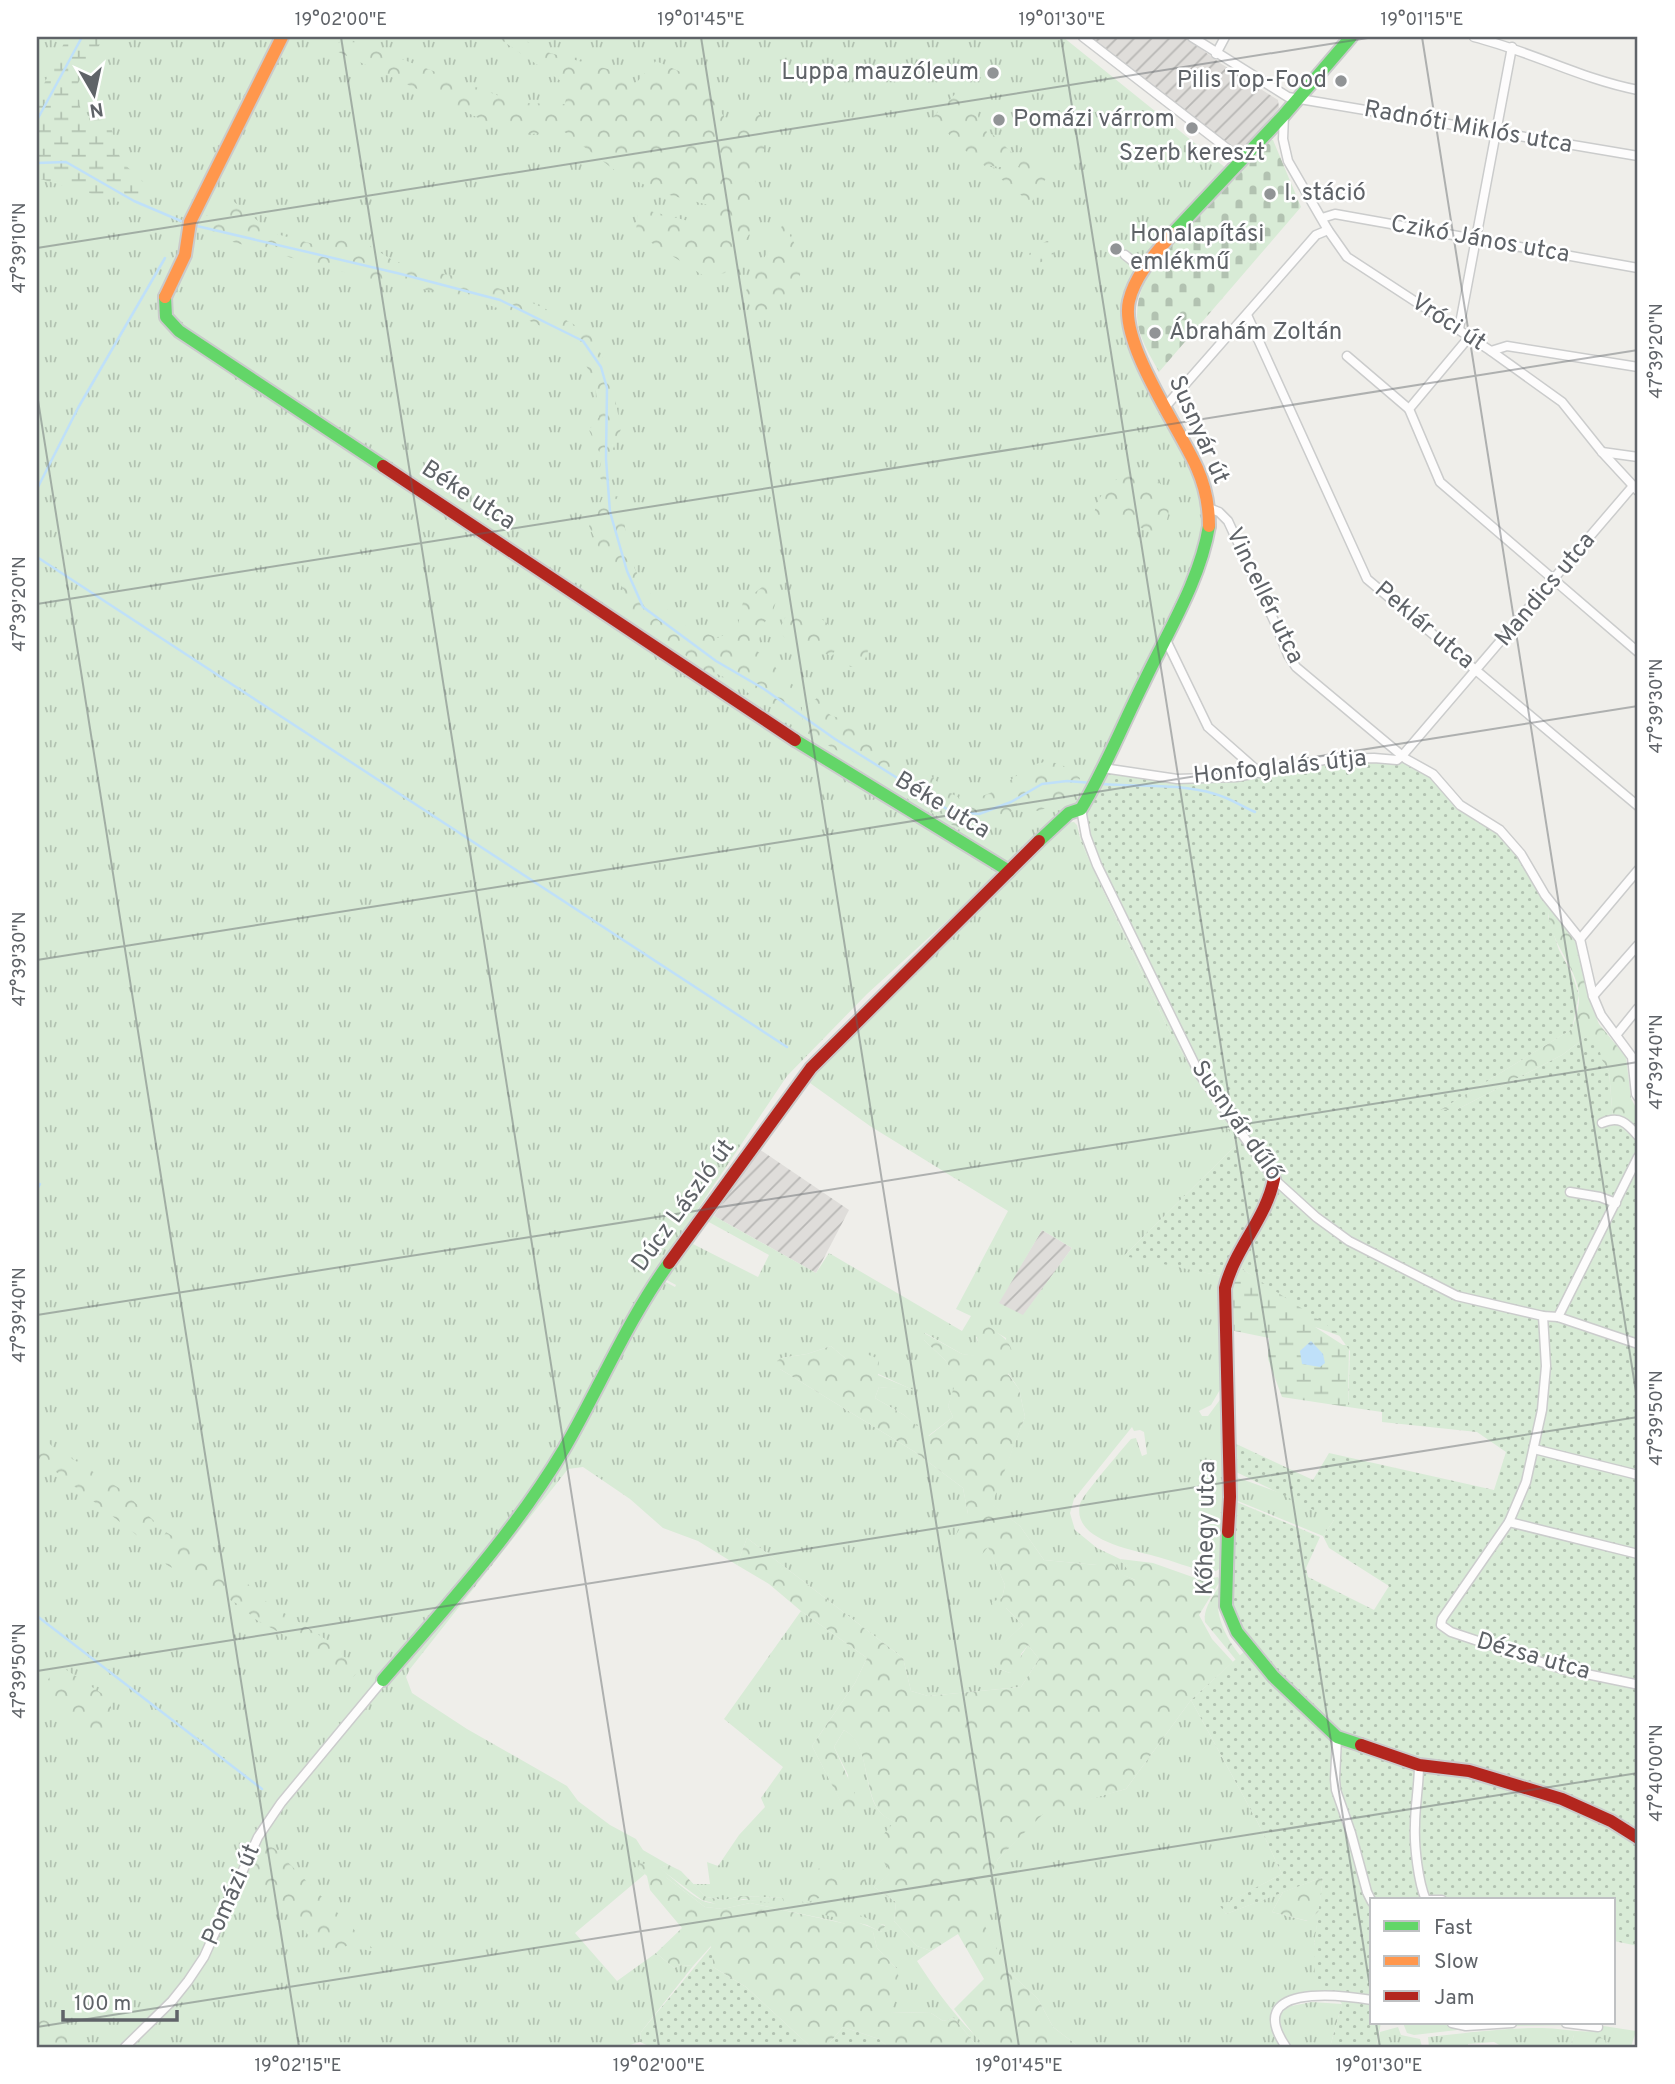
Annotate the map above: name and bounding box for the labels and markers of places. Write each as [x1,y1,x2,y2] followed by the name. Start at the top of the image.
[781,58,979,88] place label: Luppa mauzóleum
[985,65,1001,81] marker: Luppa mauzóleum
[1177,66,1327,96] place label: Pilis Top-Food
[1333,73,1349,89] marker: Pilis Top-Food
[1013,105,1175,135] place label: Pomázi várrom
[991,112,1007,128] marker: Pomázi várrom
[1184,120,1200,136] marker: Szerb kereszt
[1119,139,1265,169] place label: Szerb kereszt
[1284,179,1366,209] place label: I. stáció
[1262,186,1278,202] marker: I. stáció
[1130,220,1264,278] place label: Honalapítási emlékmű
[1108,241,1124,257] marker: Honalapítási emlékmű
[1169,316,1342,348] place label: Ábrahám Zoltán
[1147,325,1163,341] marker: Ábrahám Zoltán

